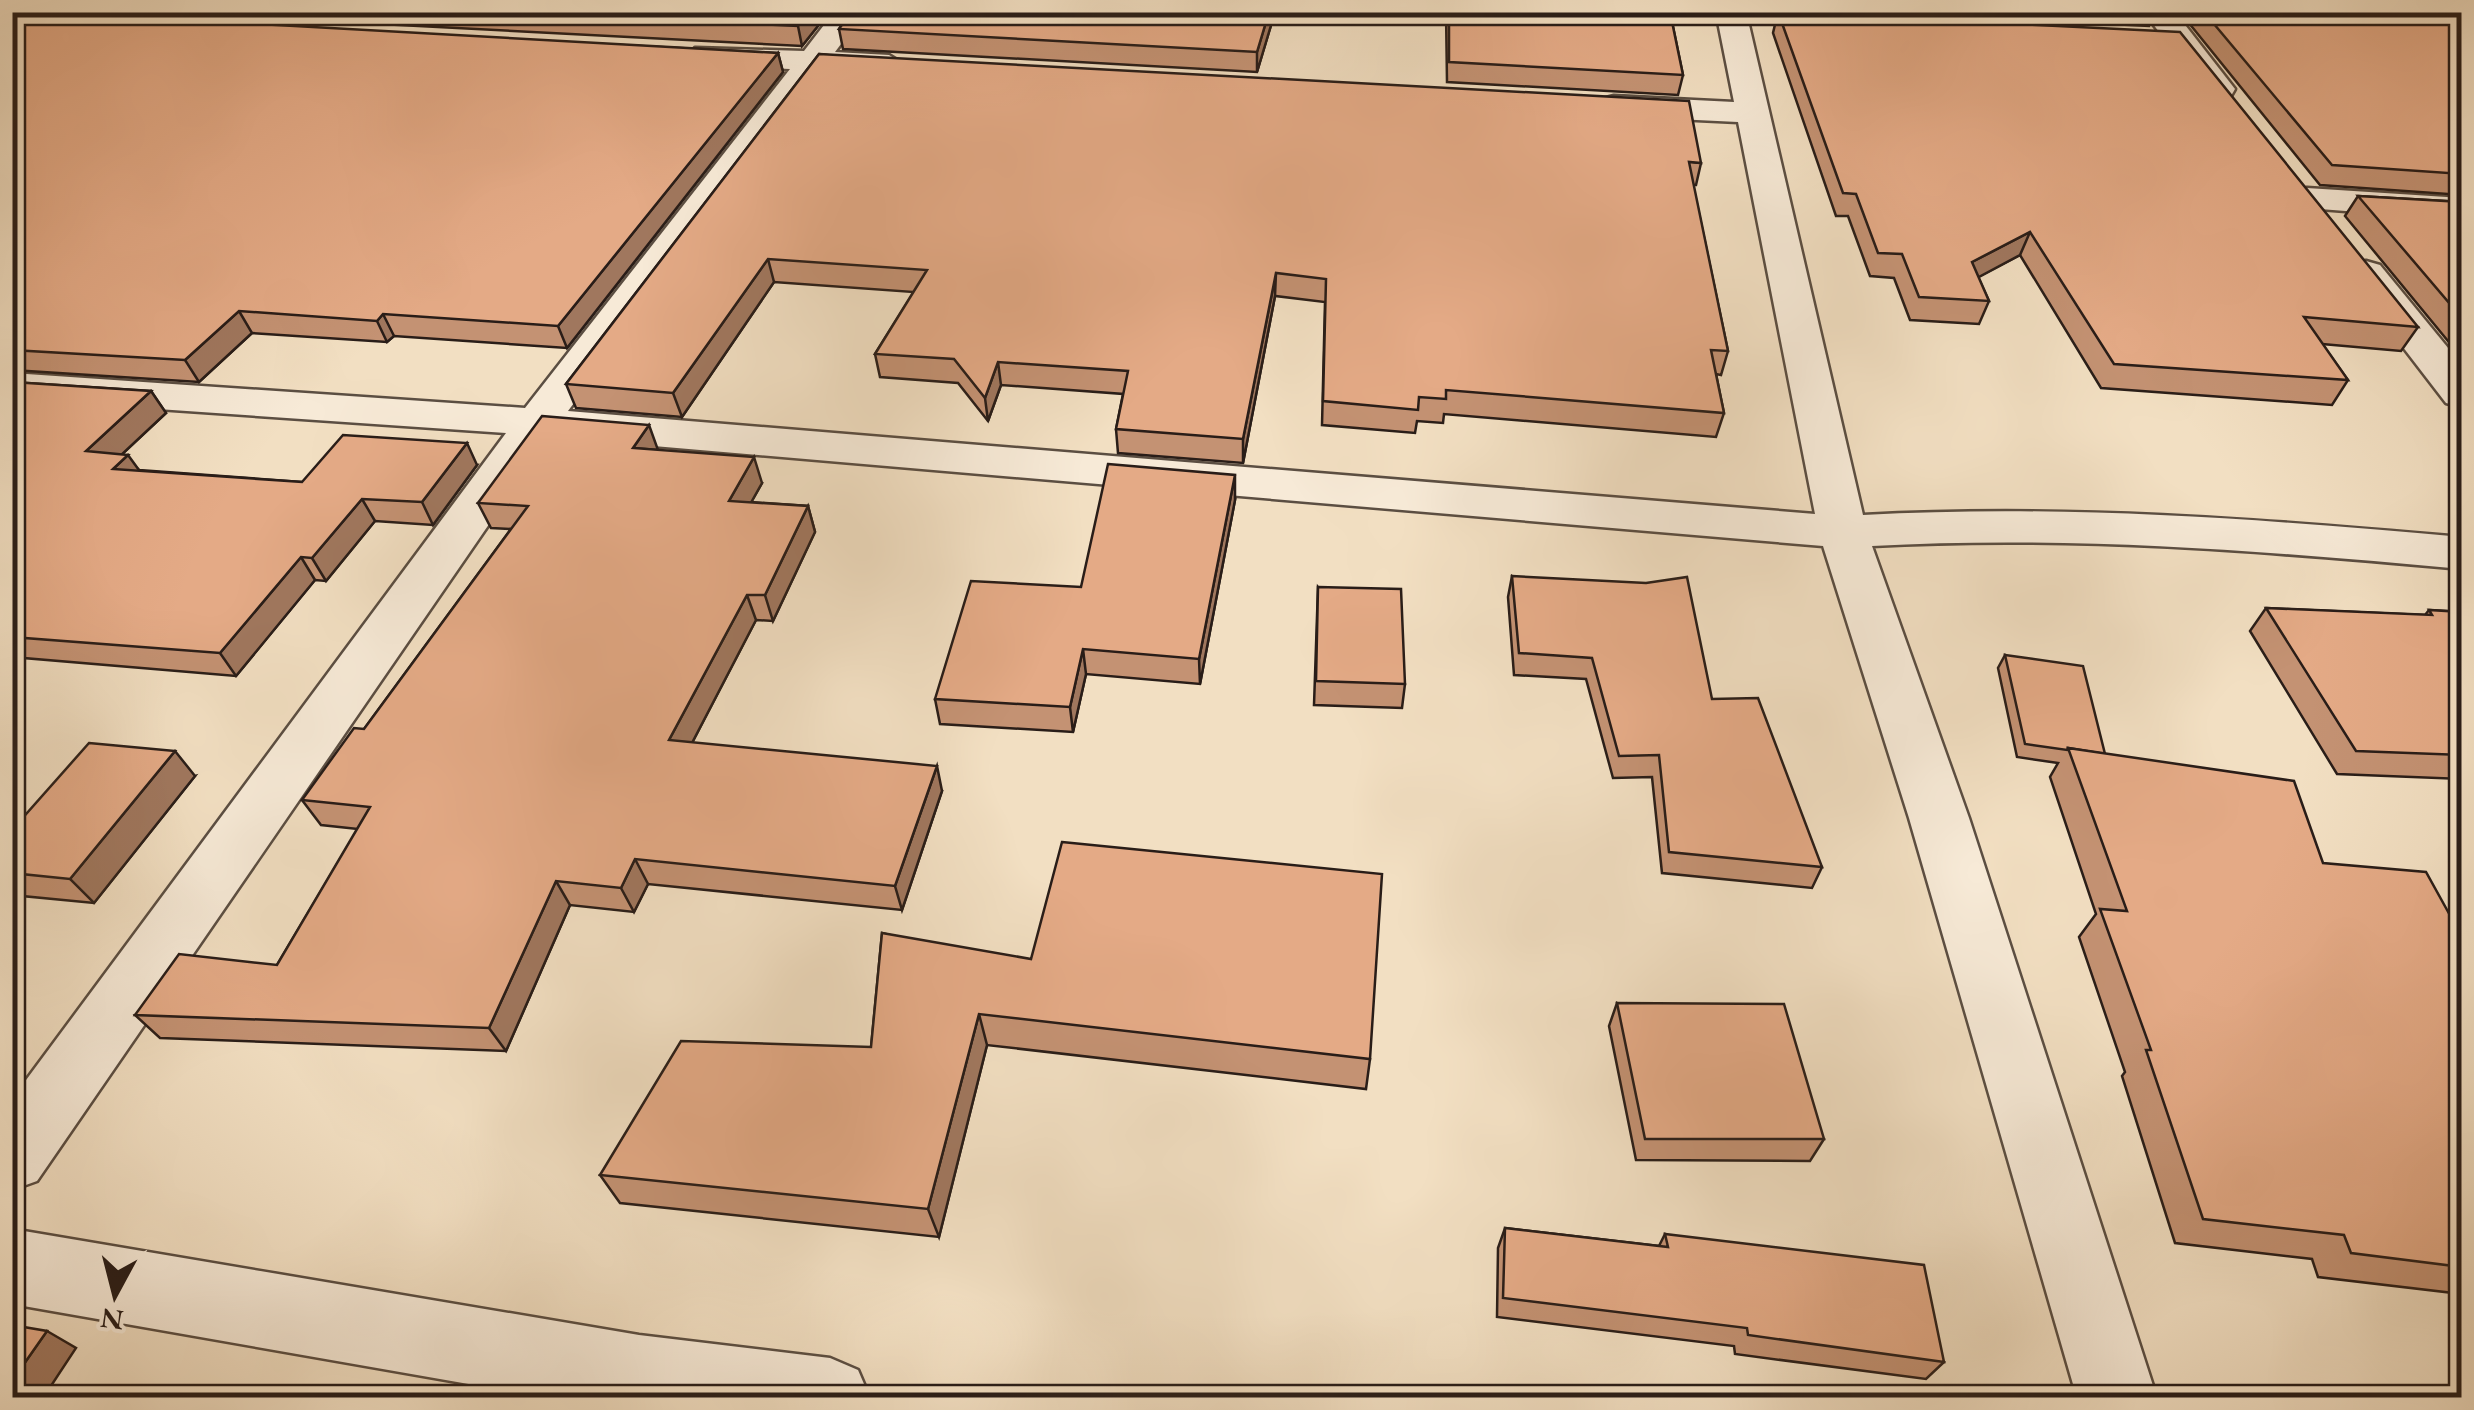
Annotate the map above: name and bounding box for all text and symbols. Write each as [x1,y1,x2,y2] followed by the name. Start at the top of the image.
[65,1245,165,1345] north arrow
[98,1301,125,1339] text: N

